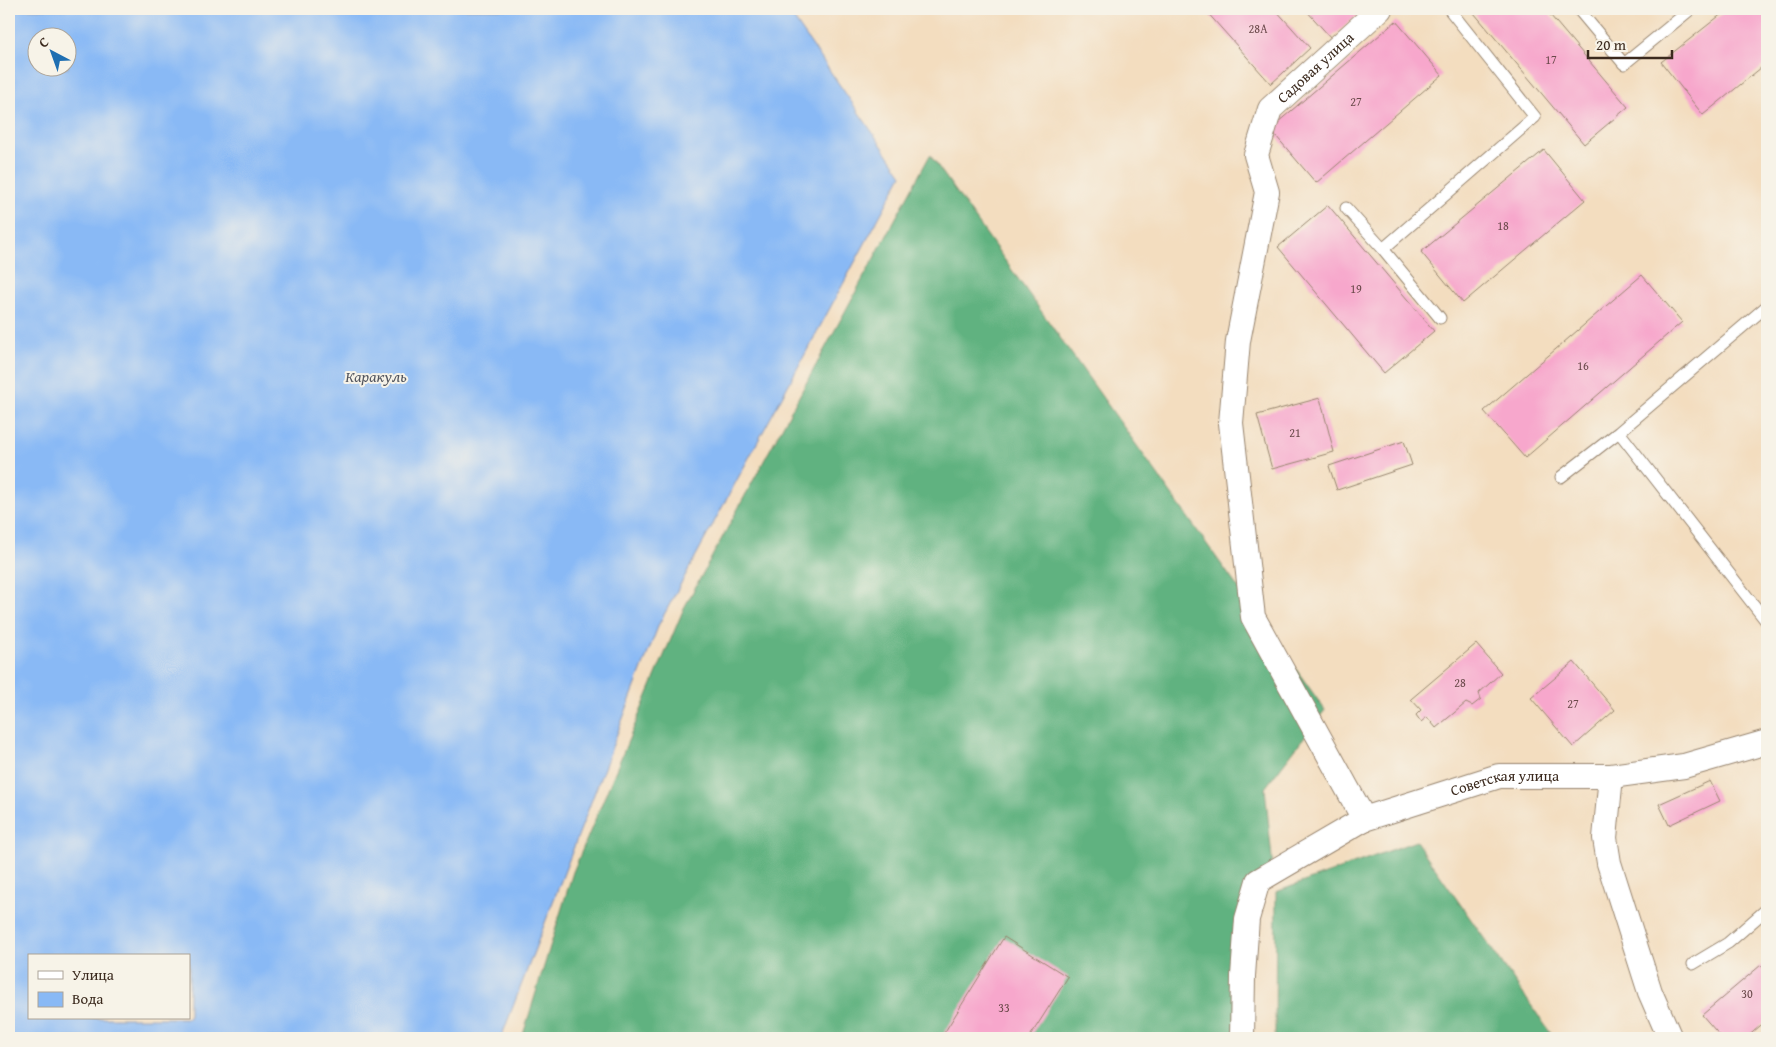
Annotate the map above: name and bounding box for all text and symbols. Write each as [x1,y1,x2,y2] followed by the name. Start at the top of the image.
[1249,20,1268,37] house number: 28А
[1272,26,1359,108] street label: Садовая улица
[28,28,78,78] north arrow
[1588,28,1672,60] scale bar
[34,32,53,52] text: С
[1596,34,1627,55] text: 20 m
[1545,51,1557,68] house number: 17
[1350,93,1362,110] house number: 27
[1497,217,1509,234] house number: 18
[1350,280,1362,297] house number: 19
[1577,357,1589,374] house number: 16
[345,364,407,388] water label: Каракуль
[1289,424,1301,441] house number: 21
[1454,674,1466,691] house number: 28
[1567,695,1579,712] house number: 27
[1448,765,1560,801] street label: Советская улица
[28,954,190,1020] legend
[72,964,115,985] text: Улица
[1741,985,1753,1002] house number: 30
[72,988,104,1009] text: Вода
[998,999,1010,1016] house number: 33

